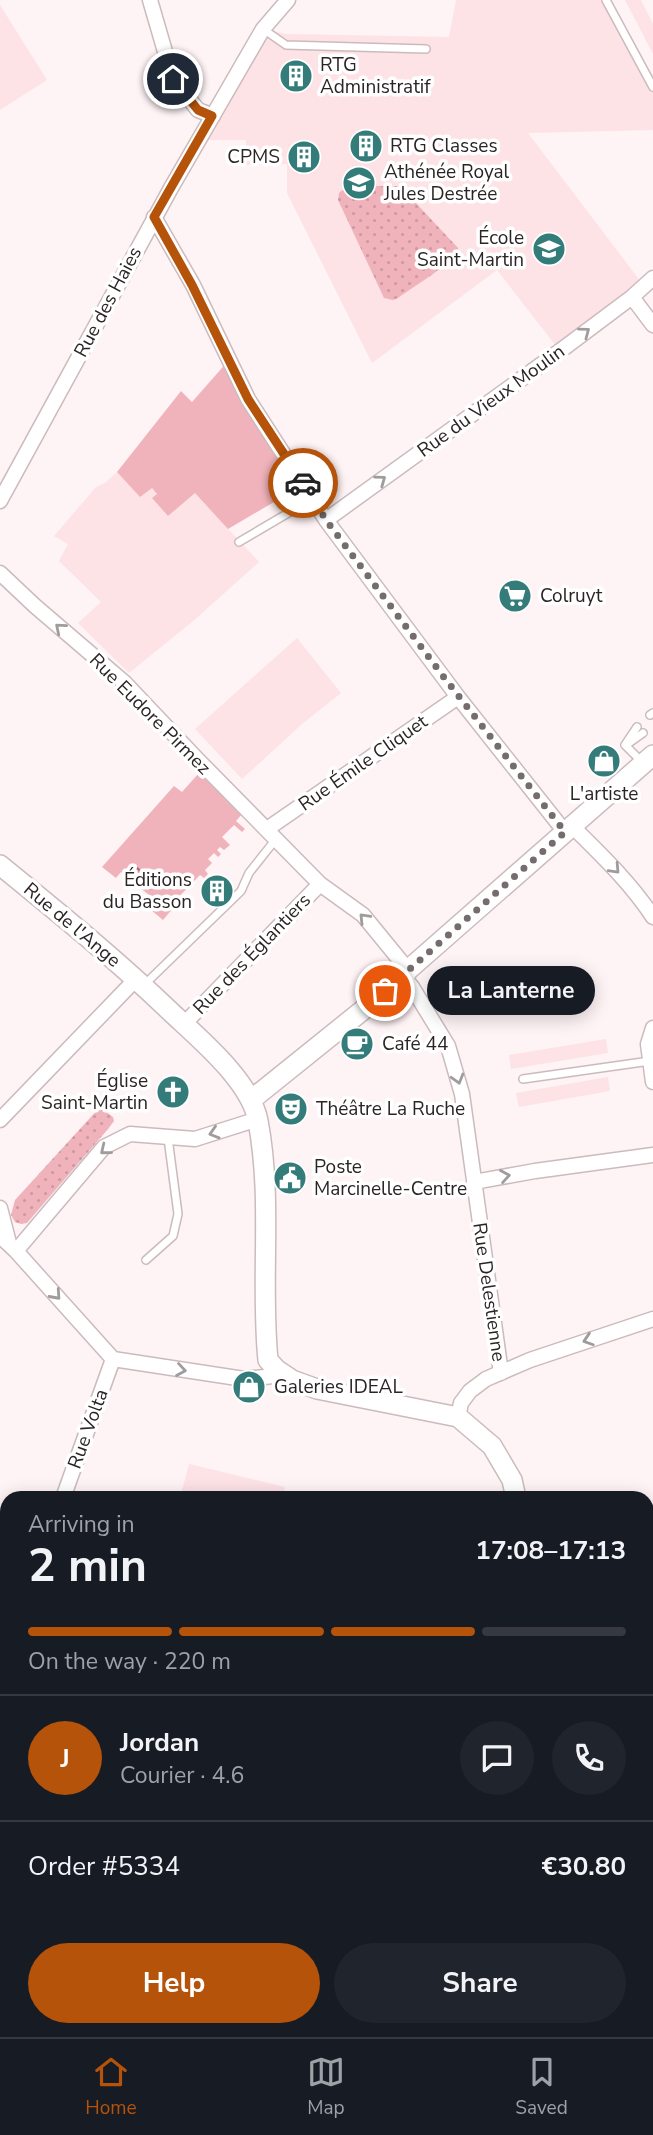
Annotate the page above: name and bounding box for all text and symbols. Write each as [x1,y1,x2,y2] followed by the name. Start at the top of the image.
[143,49,203,109] pin
[320,52,431,100] place label: RTG Administratif
[277,57,315,95] building icon: RTG Administratif
[154,60,192,98] icon: home
[347,127,385,165] building icon: RTG Classes
[390,133,498,159] place label: RTG Classes
[285,138,323,176] building icon: CPMS
[227,144,280,170] place label: CPMS
[383,159,510,207] place label: Athénée Royal Jules Destrée
[340,164,378,202] school or university icon: Athénée Royal Jules Destrée
[417,225,524,273] place label: École Saint-Martin
[530,230,568,268] school or university icon: École Saint-Martin
[68,242,148,362] street label: Rue des Haies
[577,328,590,340] one-way arrow
[412,339,570,463] street label: Rue du Vieux Moulin
[268,448,338,518] courier
[284,464,322,502] icon: car
[374,476,386,488] one-way arrow
[496,577,534,615] supermarket icon: Colruyt
[540,583,603,609] place label: Colruyt
[55,624,68,636] one-way arrow
[84,648,217,781] street label: Rue Eudore Pirmez
[293,709,433,817] street label: Rue Émile Cliquet
[585,742,623,780] shop icon: L'artiste
[570,781,638,807] place label: L'artiste
[607,861,619,874] one-way arrow
[103,867,192,915] place label: Éditions du Basson
[198,872,236,910] building icon: Éditions du Basson
[18,877,126,973] street label: Rue de l'Ange
[187,888,317,1020] street label: Rue des Églantiers
[360,913,373,926] one-way arrow
[355,961,415,1021] pin
[427,967,595,1016] callout: La Lanterne
[366,972,404,1010] icon: bag
[448,975,574,1006] text: La Lanterne
[338,1025,376,1063] cafe icon: Café 44
[382,1031,448,1057] place label: Café 44
[41,1068,148,1116] place label: Église Saint-Martin
[154,1073,192,1111] church icon: Église Saint-Martin
[449,1073,464,1085] one-way arrow
[272,1090,310,1128] theatre icon: Théâtre La Ruche
[316,1096,465,1122] place label: Théâtre La Ruche
[208,1124,220,1139] one-way arrow
[100,1141,112,1154] one-way arrow
[314,1154,467,1202] place label: Poste Marcinelle-Centre
[271,1159,309,1197] public building icon: Poste Marcinelle-Centre
[499,1170,511,1185] one-way arrow
[466,1221,512,1363] street label: Rue Delestienne
[47,1287,60,1300] one-way arrow
[583,1332,595,1346] one-way arrow
[175,1362,186,1377] one-way arrow
[230,1368,268,1406] shop icon: Galeries IDEAL
[274,1374,403,1400] place label: Galeries IDEAL
[62,1386,114,1472] street label: Rue Volta
[28,1509,135,1540] text: Arriving in
[475,1533,626,1568] text: 17:08–17:13
[28,1534,147,1597] text: 2 min
[28,1646,231,1677] text: On the way · 220 m
[460,1721,534,1795] button: chat
[552,1721,626,1795] button: phone
[120,1725,199,1760] text: Jordan
[60,1741,70,1776] text: J
[120,1760,244,1791] text: Courier · 4.6
[28,1849,180,1884] text: Order #5334
[542,1849,626,1884] text: €30.80
[28,1943,320,2023] button: Help
[334,1943,626,2023] button: Share
[85,2053,137,2121] tab: Home
[307,2053,345,2121] tab: Map
[515,2053,568,2121] tab: Saved

